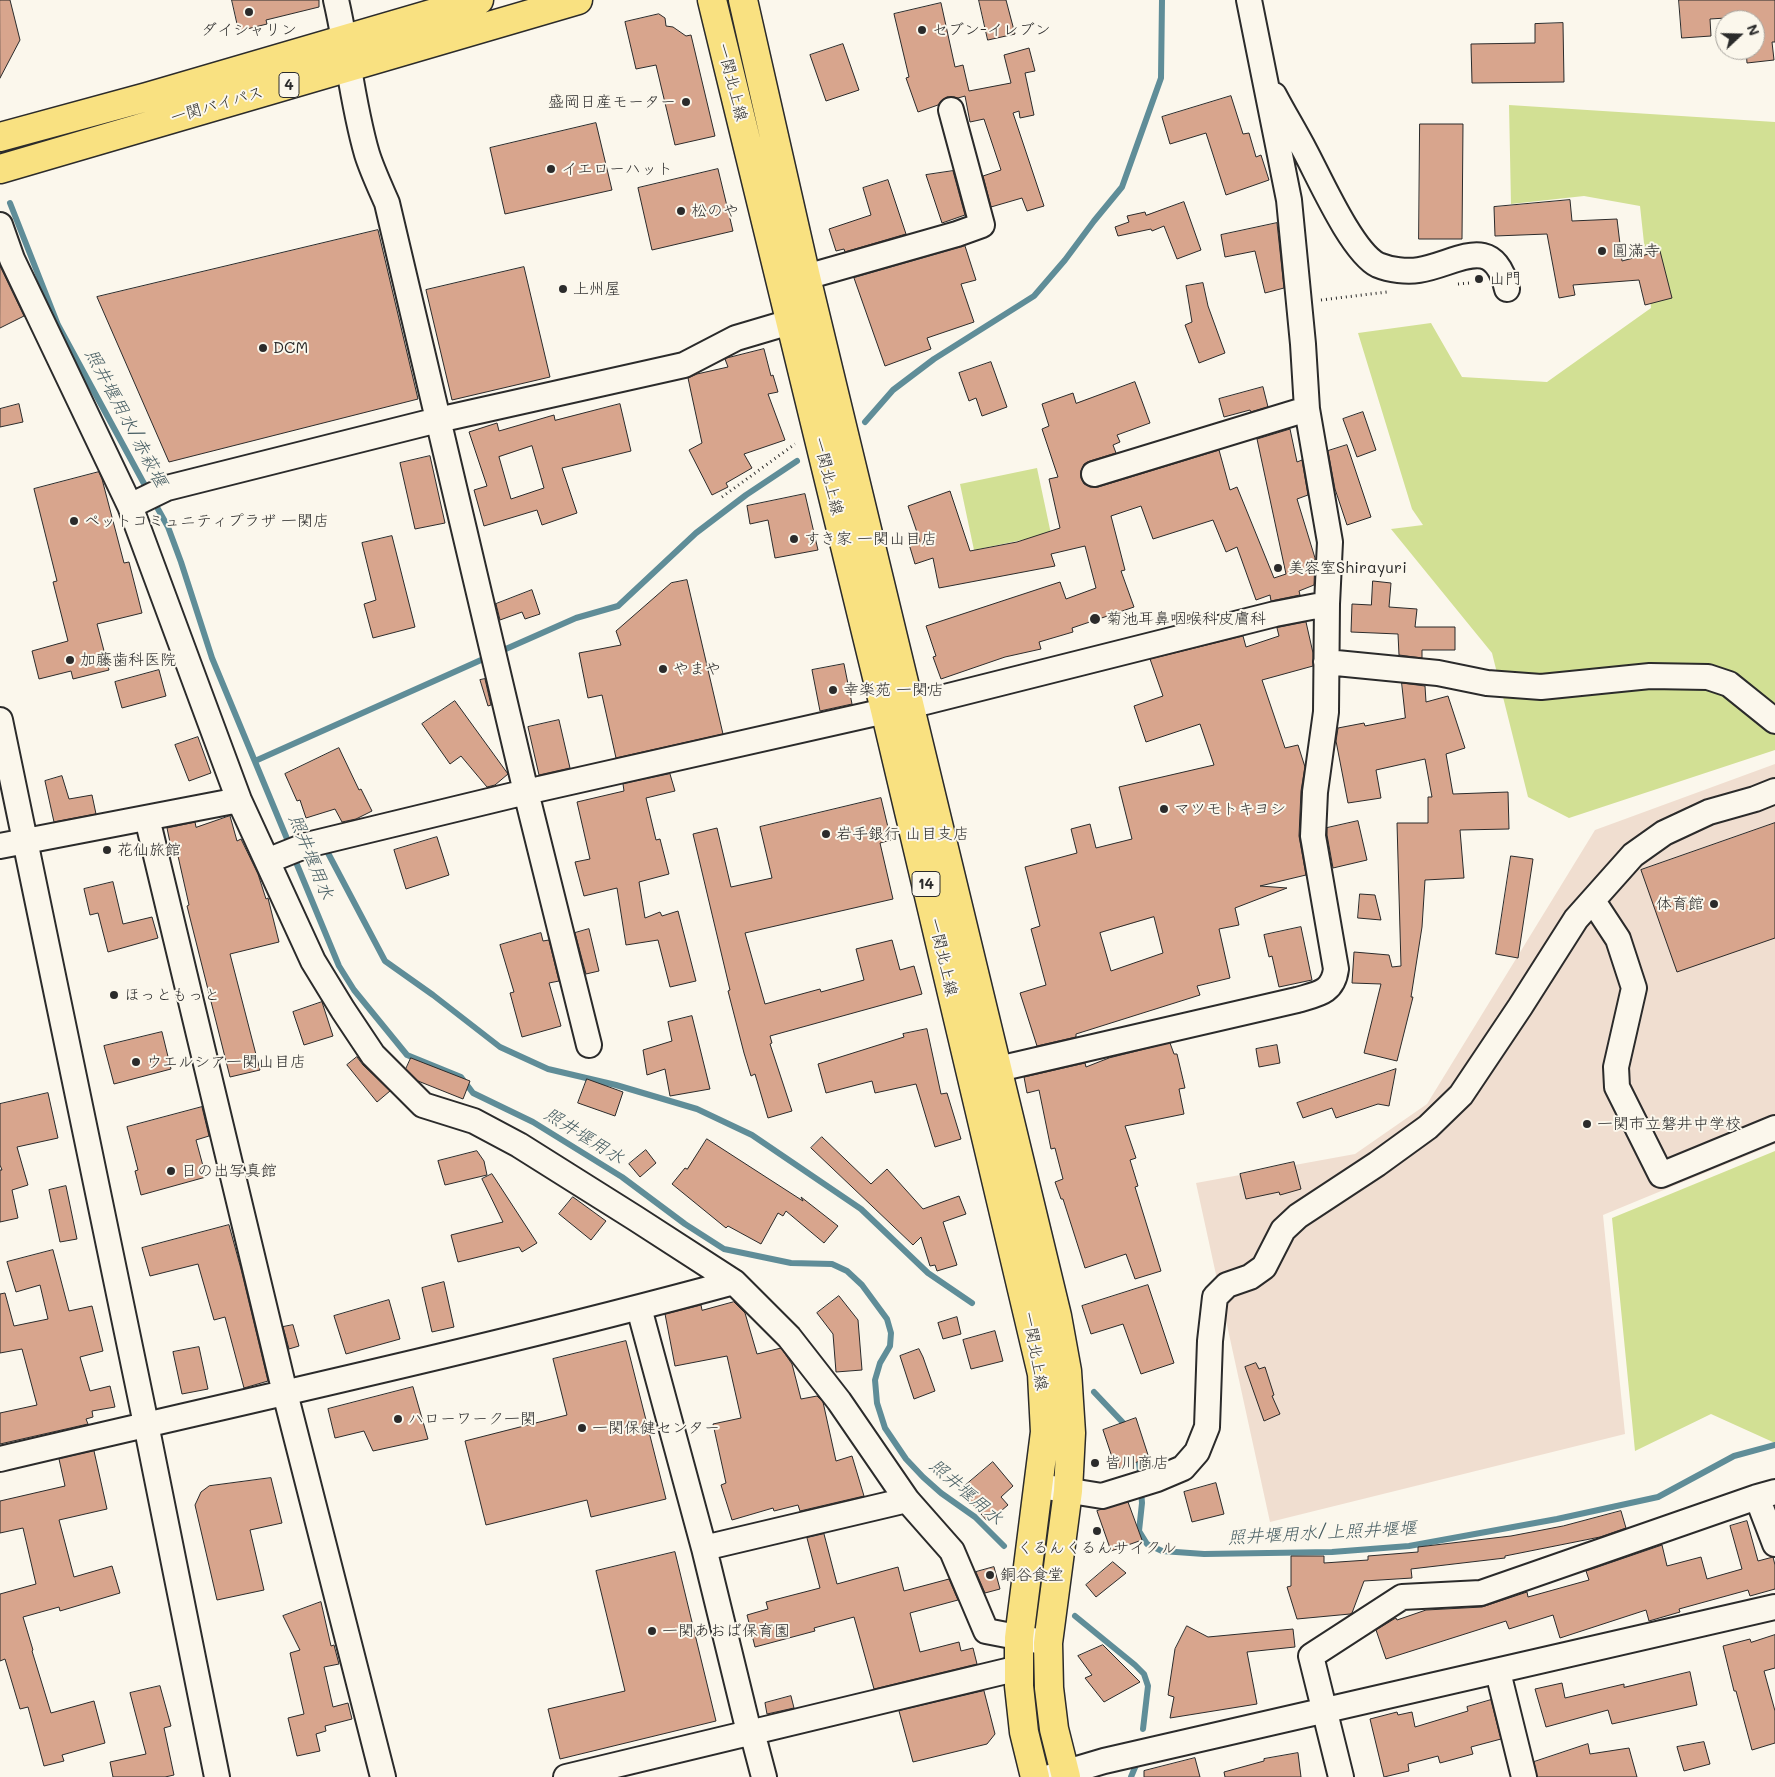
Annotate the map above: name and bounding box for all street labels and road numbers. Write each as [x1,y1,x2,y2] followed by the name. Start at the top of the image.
[713,41,751,123] street label: 一関北上線
[279,72,299,98] road number: 4
[168,83,266,127] street label: 一関バイパス
[809,435,847,517] street label: 一関北上線
[912,872,940,896] road number: 14
[925,916,961,998] street label: 一関北上線
[1019,1310,1051,1392] street label: 一関北上線

